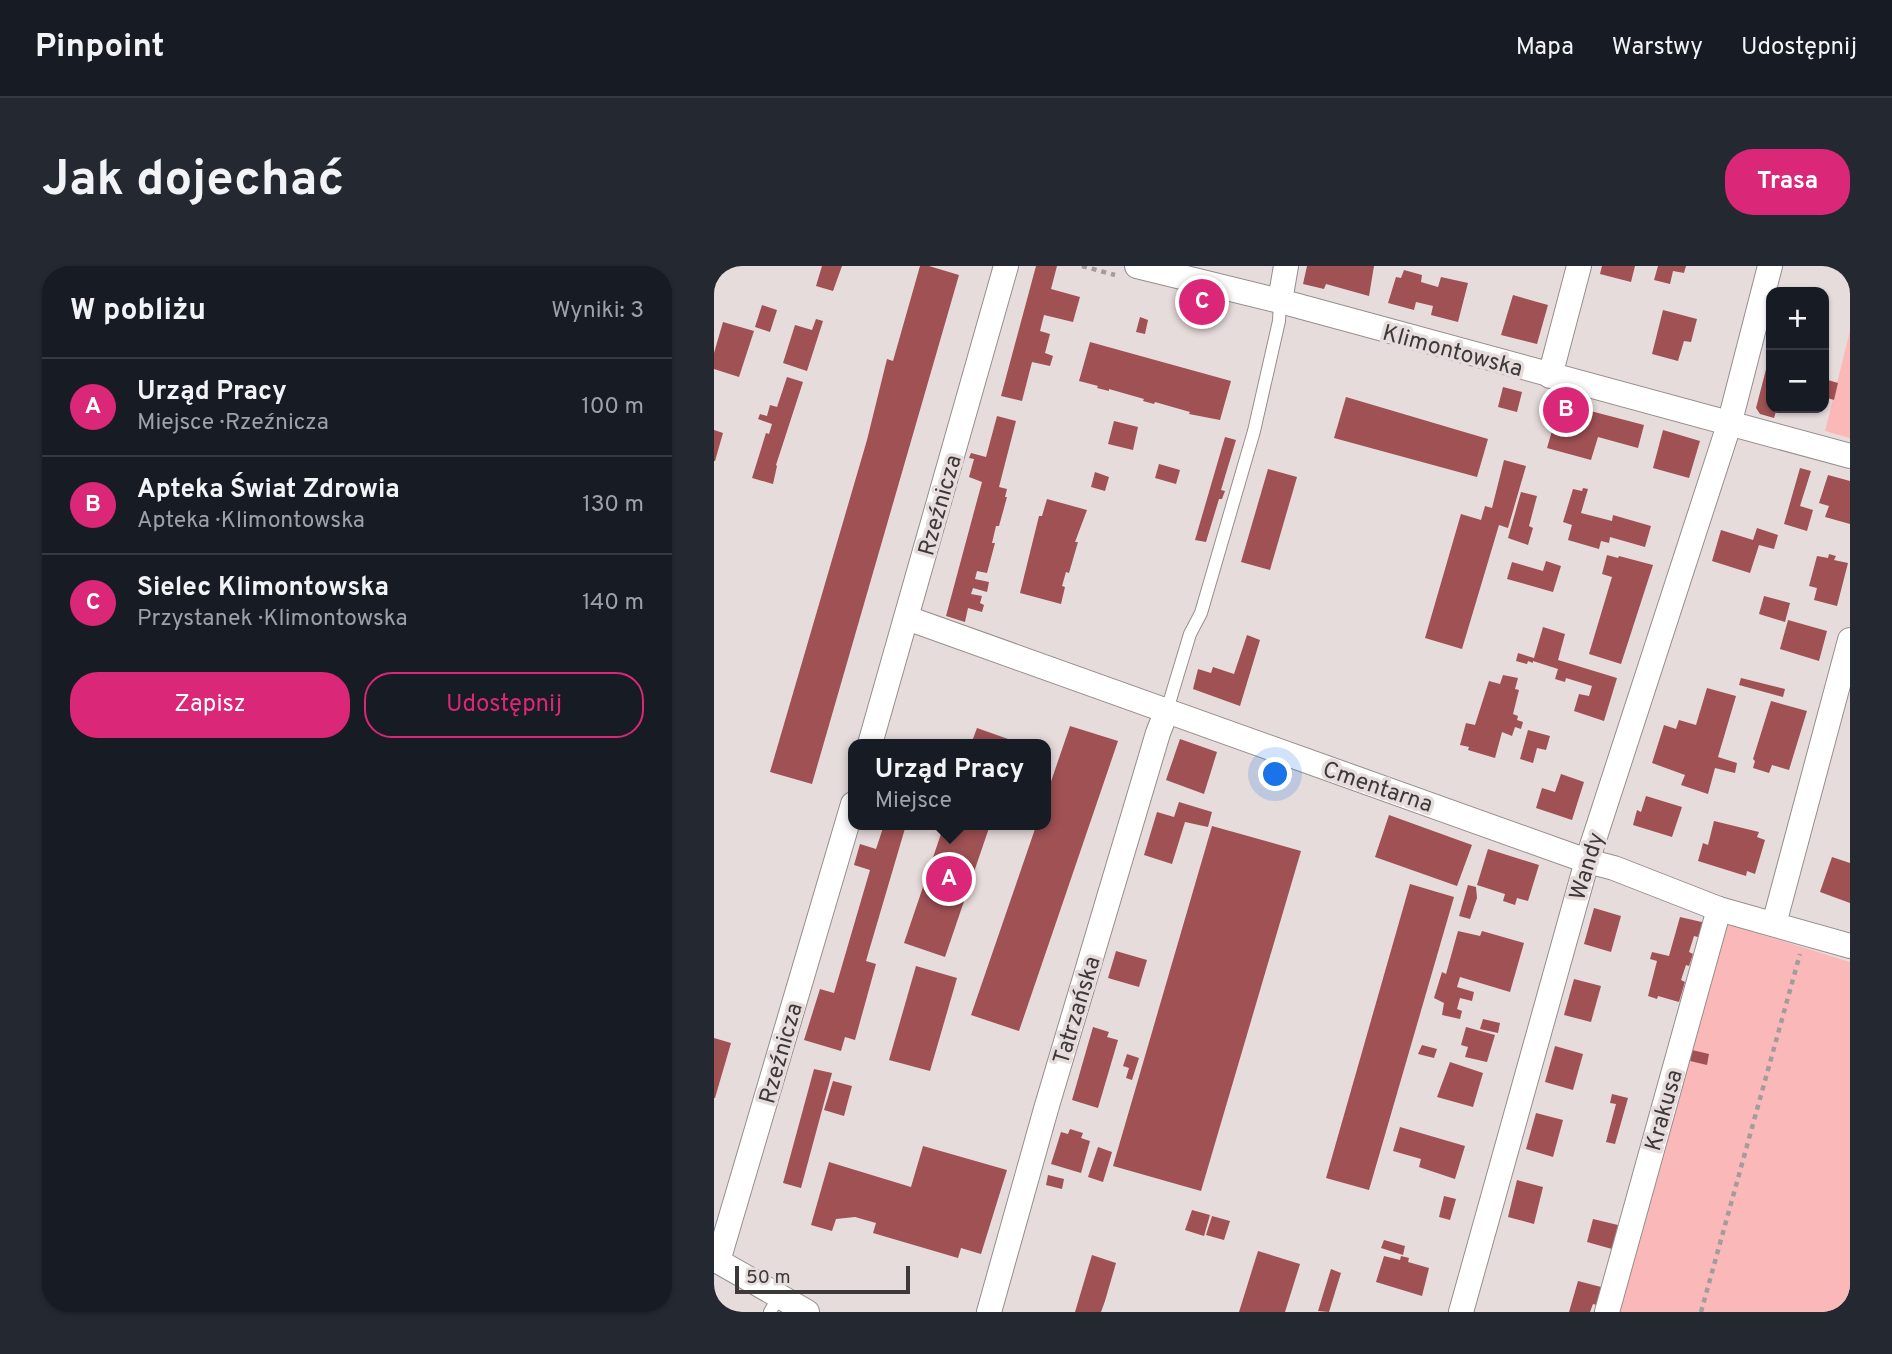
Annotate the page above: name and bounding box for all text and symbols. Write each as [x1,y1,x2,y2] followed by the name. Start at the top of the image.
[35,27,164,69] text: Pinpoint
[1516,33,1574,63] text: Mapa
[1612,33,1703,63] text: Warstwy
[1741,33,1857,63] text: Udostępnij
[1725,149,1850,215] button: Trasa
[42,151,344,213] text: Jak dojechać
[1179,276,1225,328] pin: C
[1766,287,1829,413] map controls
[1766,287,1829,350] button: +
[70,293,206,330] text: W pobliżu
[551,297,644,326] text: Wyniki: 3
[1379,320,1526,385] street label: Klimontowska
[1766,350,1829,413] button: −
[137,376,287,409] text: Urząd Pracy
[1543,384,1589,436] pin: B
[85,393,101,422] text: A
[581,393,644,422] text: 100 m
[137,409,329,438] text: Miejsce · Rzeźnicza
[913,452,970,560] street label: Rzeźnicza
[137,474,400,507] text: Apteka Świat Zdrowia
[85,491,101,520] text: B
[582,491,644,520] text: 130 m
[137,507,365,536] text: Apteka · Klimontowska
[137,572,389,605] text: Sielec Klimontowska
[86,589,100,618] text: C
[582,589,644,618] text: 140 m
[137,605,408,634] text: Przystanek · Klimontowska
[70,672,350,738] button: Zapisz
[364,672,644,738] button: Udostępnij
[848,739,1051,830] popup
[875,754,1024,787] text: Urząd Pracy
[1318,756,1436,821] street label: Cmentarna
[1258,757,1292,791] your location
[875,787,952,816] text: Miejsce
[1564,829,1612,904] street label: Wandy
[926,853,972,905] pin: A
[1048,953,1109,1068] street label: Tatrzańska
[754,1000,811,1108] street label: Rzeźnicza
[1640,1067,1691,1155] street label: Krakusa
[735,1263,910,1295] scale bar
[746,1266,791,1290] text: 50 m

